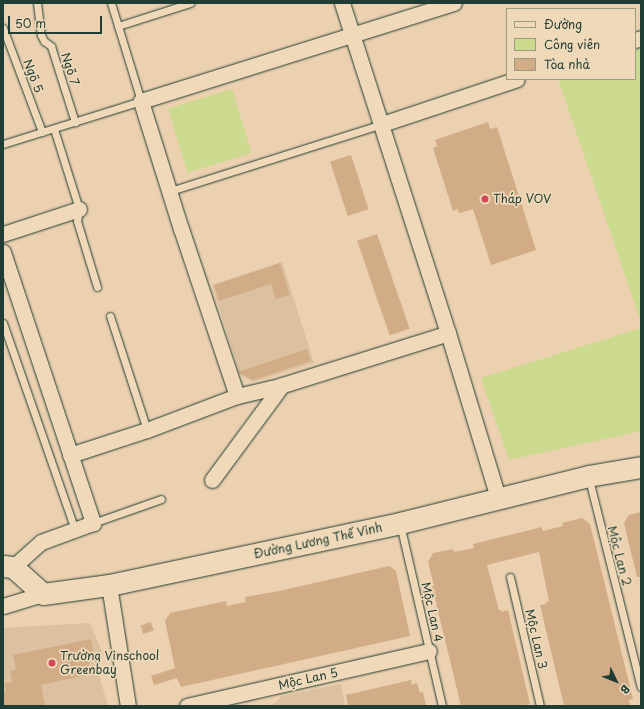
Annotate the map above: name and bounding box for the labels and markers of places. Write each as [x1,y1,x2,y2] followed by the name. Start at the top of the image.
[493,192,552,206] place label: Tháp VOV
[480,194,490,204] marker: Tháp VOV
[60,649,159,677] place label: Trường Vinschool Greenbay
[47,658,57,668] marker: Trường Vinschool Greenbay

